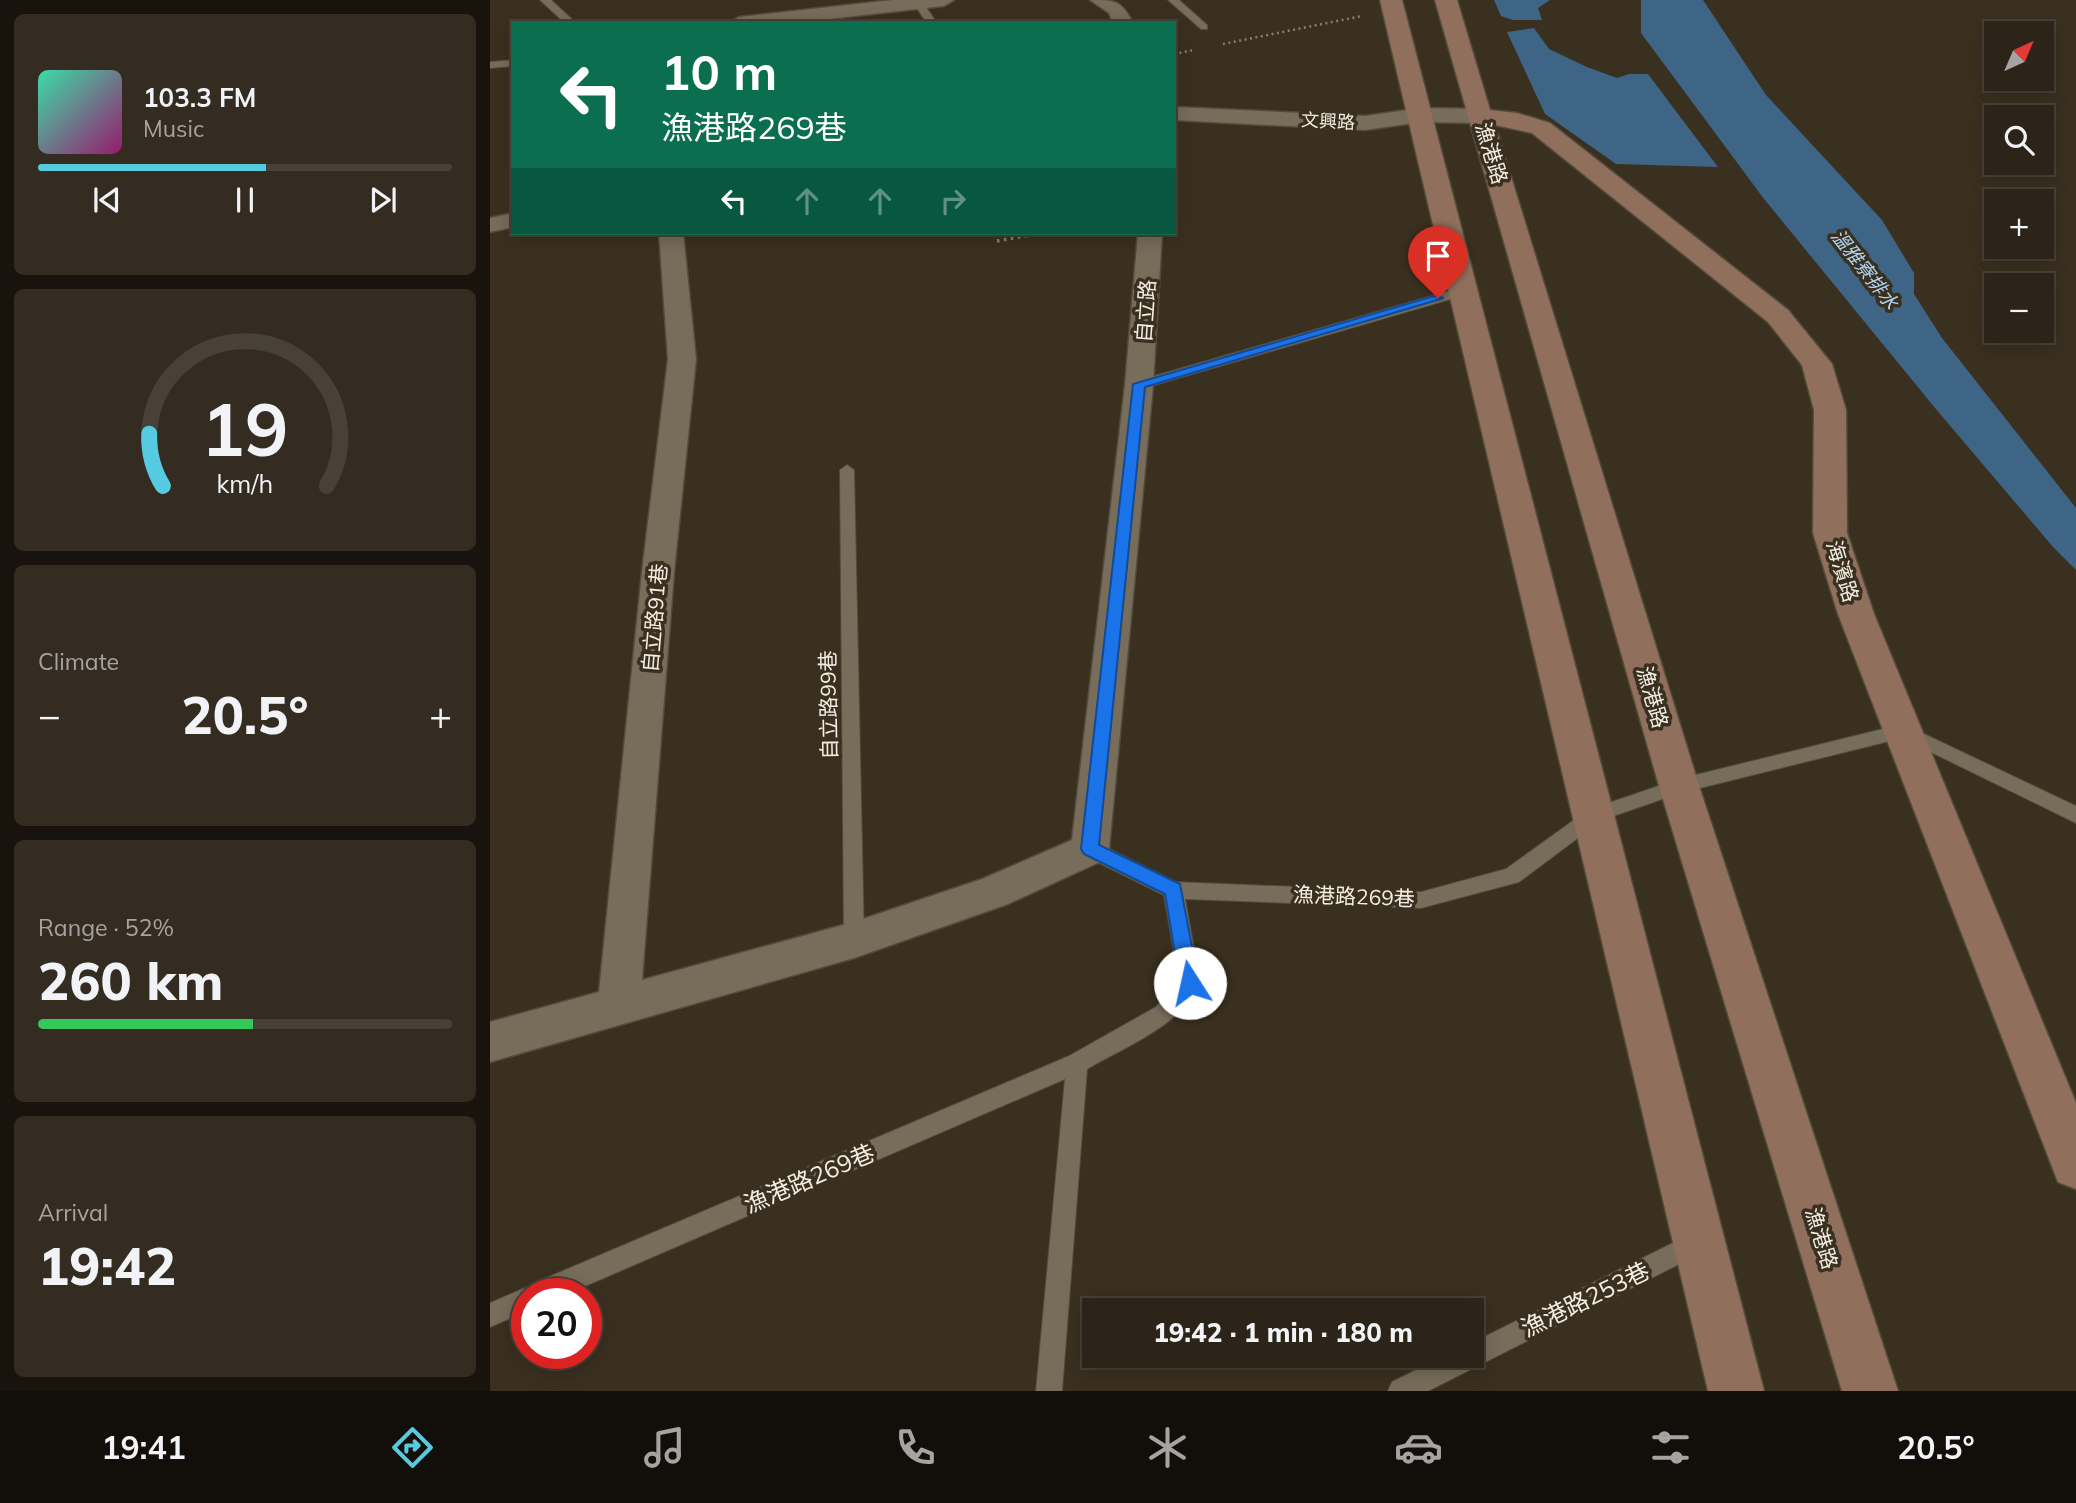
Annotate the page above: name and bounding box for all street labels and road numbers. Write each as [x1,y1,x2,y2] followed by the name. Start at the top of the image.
[1300,108,1356,134] street label: 文興路
[1470,119,1514,187] street label: 漁港路
[1130,279,1160,343] street label: 自立路
[1821,537,1865,605] street label: 海濱路
[636,562,672,674] street label: 自立路91巷
[814,650,842,760] street label: 自立路99巷
[1632,663,1674,731] street label: 漁港路
[1293,881,1415,911] street label: 漁港路269巷
[739,1137,879,1219] street label: 漁港路269巷
[1800,1204,1844,1272] street label: 漁港路
[1516,1255,1654,1343] street label: 漁港路253巷

